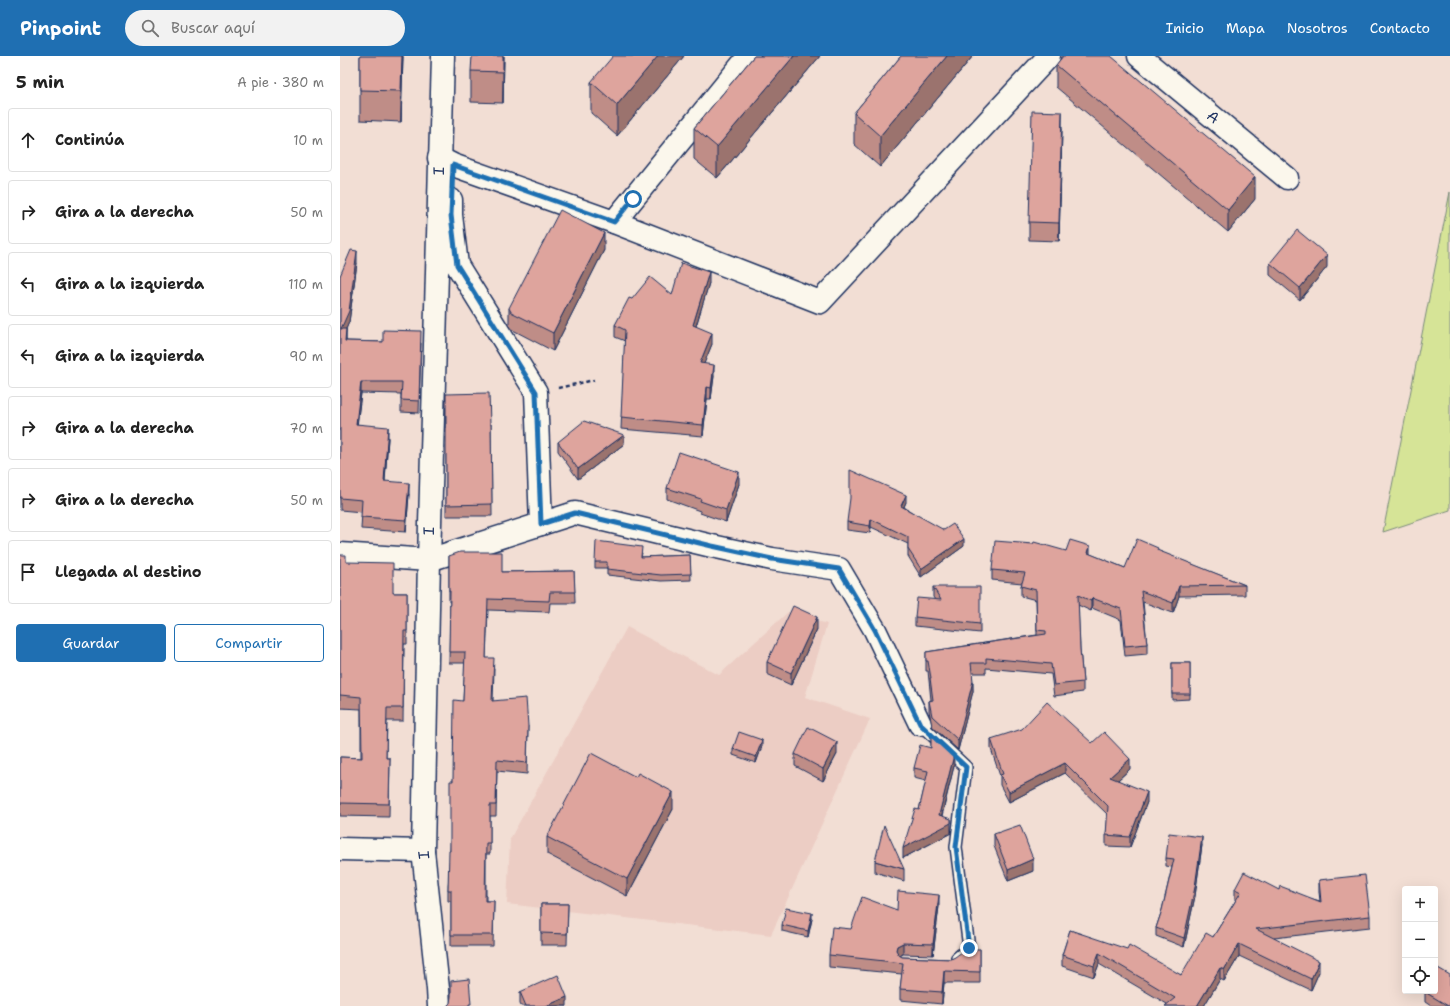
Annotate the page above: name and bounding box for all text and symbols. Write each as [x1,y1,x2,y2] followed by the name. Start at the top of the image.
[125,10,405,46] search box
[20,16,101,41] text: Pinpoint
[139,17,161,39] icon: search
[171,18,255,38] text: Buscar aquí
[1166,19,1204,37] text: Inicio
[1226,19,1265,37] text: Mapa
[1287,19,1348,37] text: Nosotros
[1370,19,1430,37] text: Contacto
[16,71,64,93] text: 5 min
[237,74,324,91] text: A pie · 380 m
[1202,106,1224,128] street label: A
[17,129,39,151] icon: ahead
[55,130,124,150] text: Continúa
[293,132,323,149] text: 10 m
[429,167,449,175] street label: I
[624,190,642,208] route start
[17,201,39,223] icon: right
[55,202,194,222] text: Gira a la derecha
[290,204,323,221] text: 50 m
[17,273,39,295] icon: left
[55,274,204,294] text: Gira a la izquierda
[288,276,323,293] text: 110 m
[17,345,39,367] icon: left
[55,346,204,366] text: Gira a la izquierda
[289,348,323,365] text: 90 m
[17,417,39,439] icon: right
[55,418,194,438] text: Gira a la derecha
[289,420,323,437] text: 70 m
[17,489,39,511] icon: right
[55,490,194,510] text: Gira a la derecha
[290,492,323,509] text: 50 m
[419,527,439,535] street label: I
[17,561,39,583] icon: arrive
[55,562,202,582] text: Llegada al destino
[16,624,166,662] button: Guardar
[174,624,324,662] button: Compartir
[414,850,434,860] street label: I
[1402,886,1438,994] map controls
[1402,886,1438,922] button: +
[1402,922,1438,958] button: −
[960,939,978,957] route end
[1402,958,1438,994] button: locate

